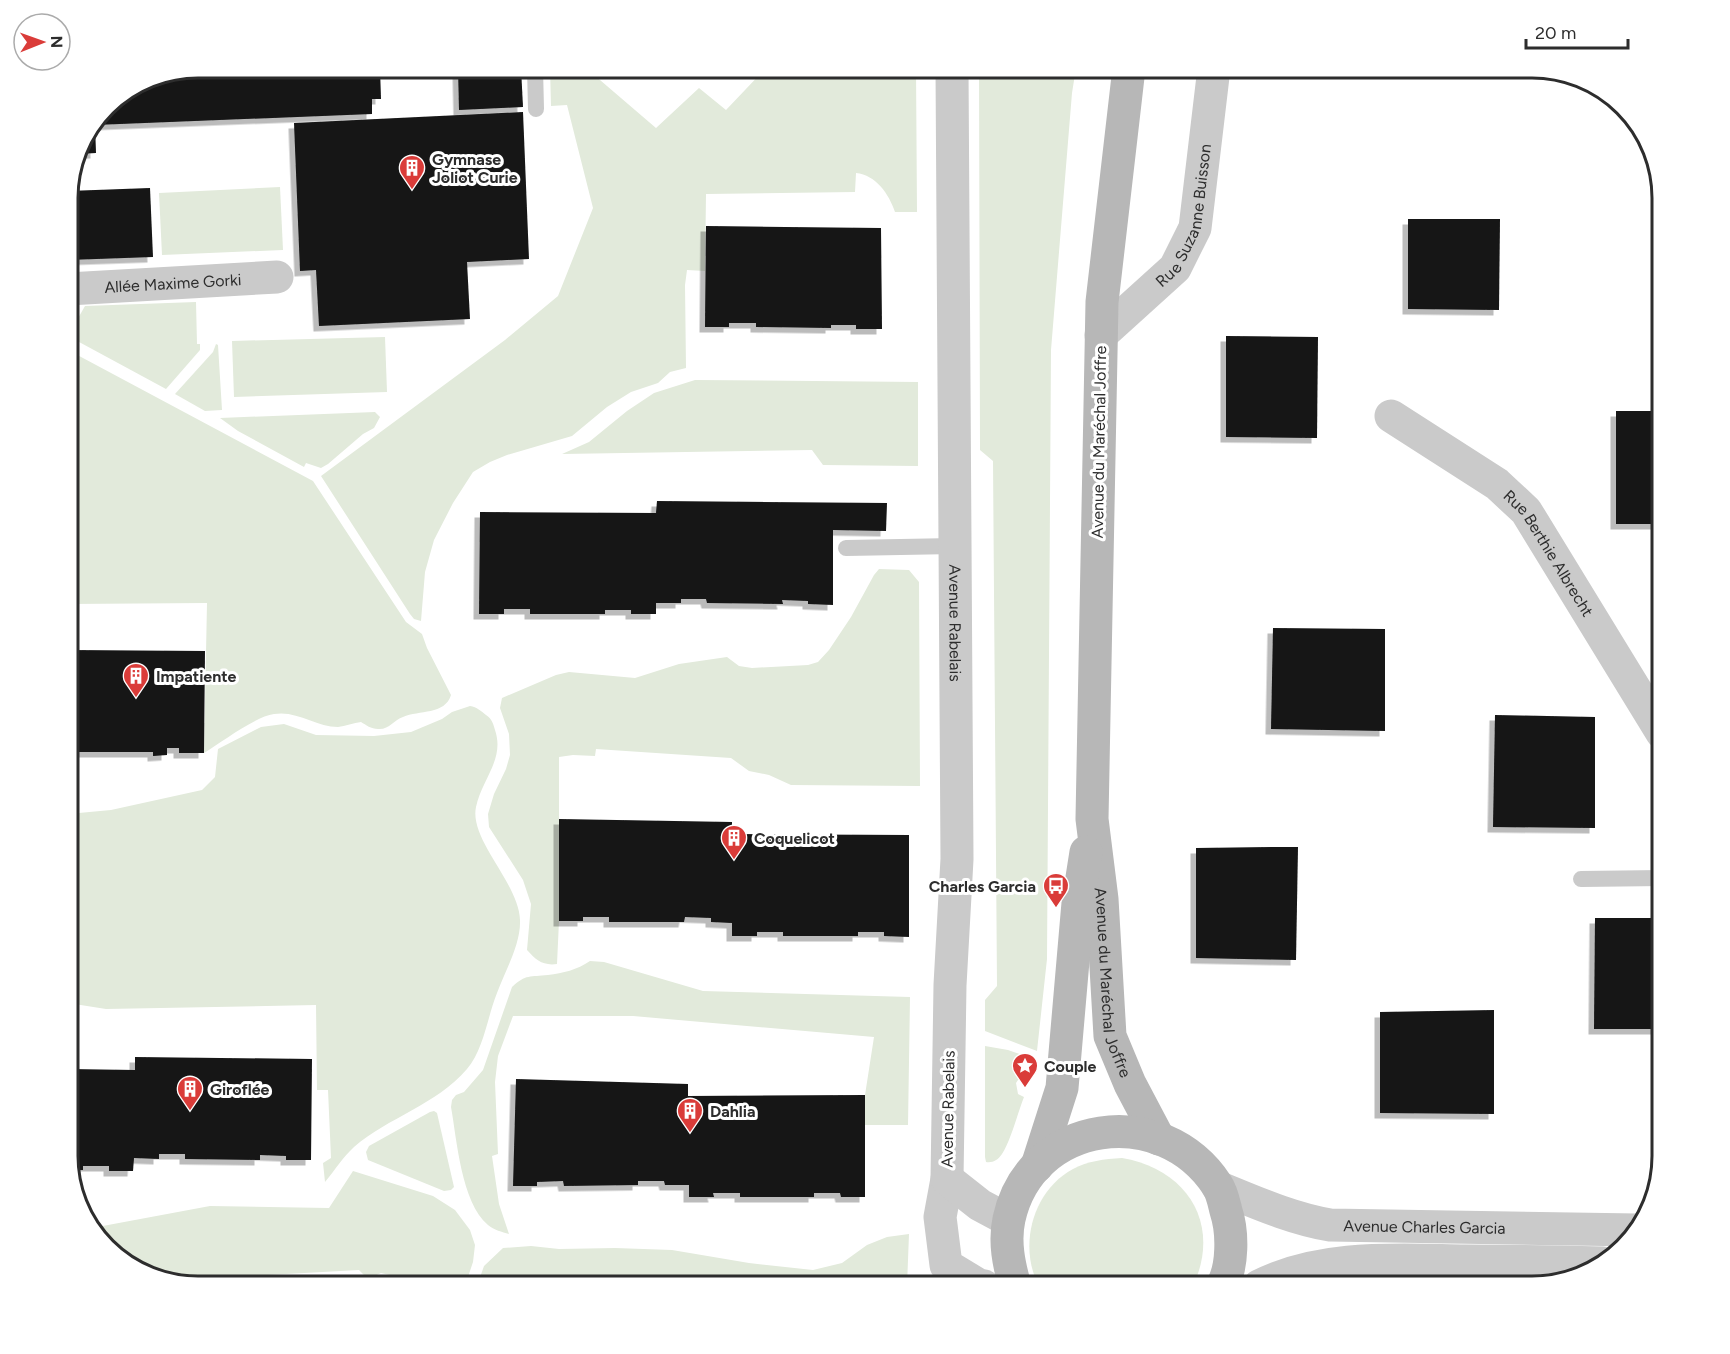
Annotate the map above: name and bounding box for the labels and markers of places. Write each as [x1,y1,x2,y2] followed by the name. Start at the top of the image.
[432,150,518,187] place label: Gymnase Joliot Curie
[397,153,427,191] building icon: Gymnase Joliot Curie
[121,661,151,699] building icon: Impatiente
[156,667,237,686] place label: Impatiente
[719,823,749,861] building icon: Coquelicot
[754,829,835,848] place label: Coquelicot
[1041,871,1071,909] bus stop icon: Charles Garcia
[929,877,1036,896] place label: Charles Garcia
[1010,1051,1040,1089] place icon: Couple
[1044,1057,1097,1076] place label: Couple
[175,1074,205,1112] building icon: Giroflée
[210,1080,270,1099] place label: Giroflée
[675,1096,705,1134] building icon: Dahlia
[710,1102,756,1121] place label: Dahlia

